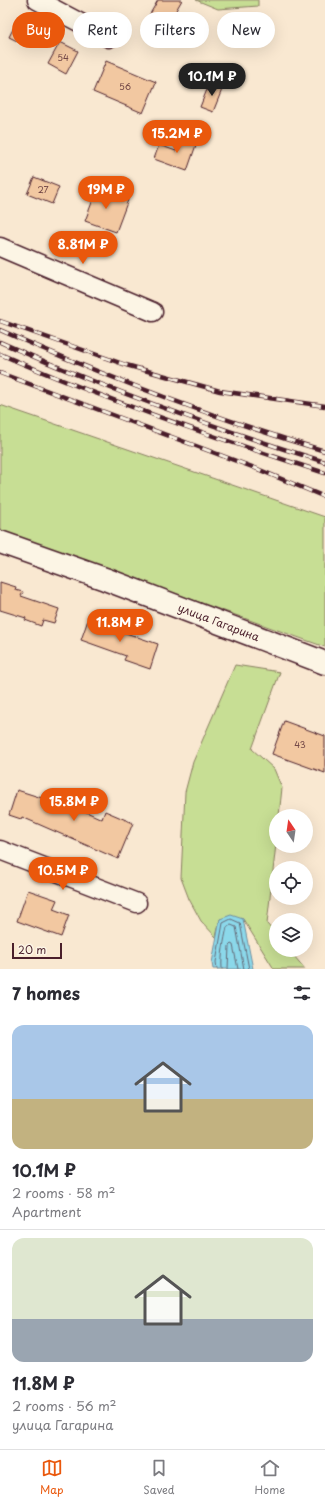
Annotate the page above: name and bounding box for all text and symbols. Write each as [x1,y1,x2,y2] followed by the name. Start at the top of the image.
[12,12,65,48] chip: Buy
[73,12,132,48] chip: Rent
[140,12,209,48] chip: Filters
[217,12,275,48] chip: New
[57,50,69,64] house number: 54
[175,63,249,97] pin: 10.1M ₽
[188,66,236,85] text: 10.1M ₽
[119,79,131,93] house number: 56
[140,120,214,154] pin: 15.2M ₽
[151,123,203,142] text: 15.2M ₽
[78,176,134,210] pin: 19M ₽
[87,179,125,198] text: 19M ₽
[37,182,49,196] house number: 27
[46,231,120,265] pin: 8.81M ₽
[58,234,108,253] text: 8.81M ₽
[176,599,262,645] street label: улица Гагарина
[83,609,157,643] pin: 11.8M ₽
[96,612,144,631] text: 11.8M ₽
[294,737,306,751] house number: 43
[37,788,111,822] pin: 15.8M ₽
[49,791,99,810] text: 15.8M ₽
[269,809,313,853] north arrow
[269,809,313,957] map controls
[26,857,100,891] pin: 10.5M ₽
[37,860,89,879] text: 10.5M ₽
[269,861,313,905] button: locate
[269,913,313,957] button: layers
[12,941,62,960] scale bar
[18,941,46,958] text: 20 m
[12,980,80,1006] text: 7 homes
[291,982,313,1004] icon: filters
[127,1051,199,1123] icon: home
[12,1157,76,1183] text: 10.1M ₽
[12,1183,115,1202] text: 2 rooms · 58 m²
[12,1202,81,1221] text: Apartment
[127,1264,199,1336] icon: home
[12,1370,75,1396] text: 11.8M ₽
[12,1396,116,1415] text: 2 rooms · 56 m²
[12,1415,114,1434] text: улица Гагарина
[40,1457,63,1498] tab: Map
[143,1457,175,1498] tab: Saved
[254,1457,285,1498] tab: Home

